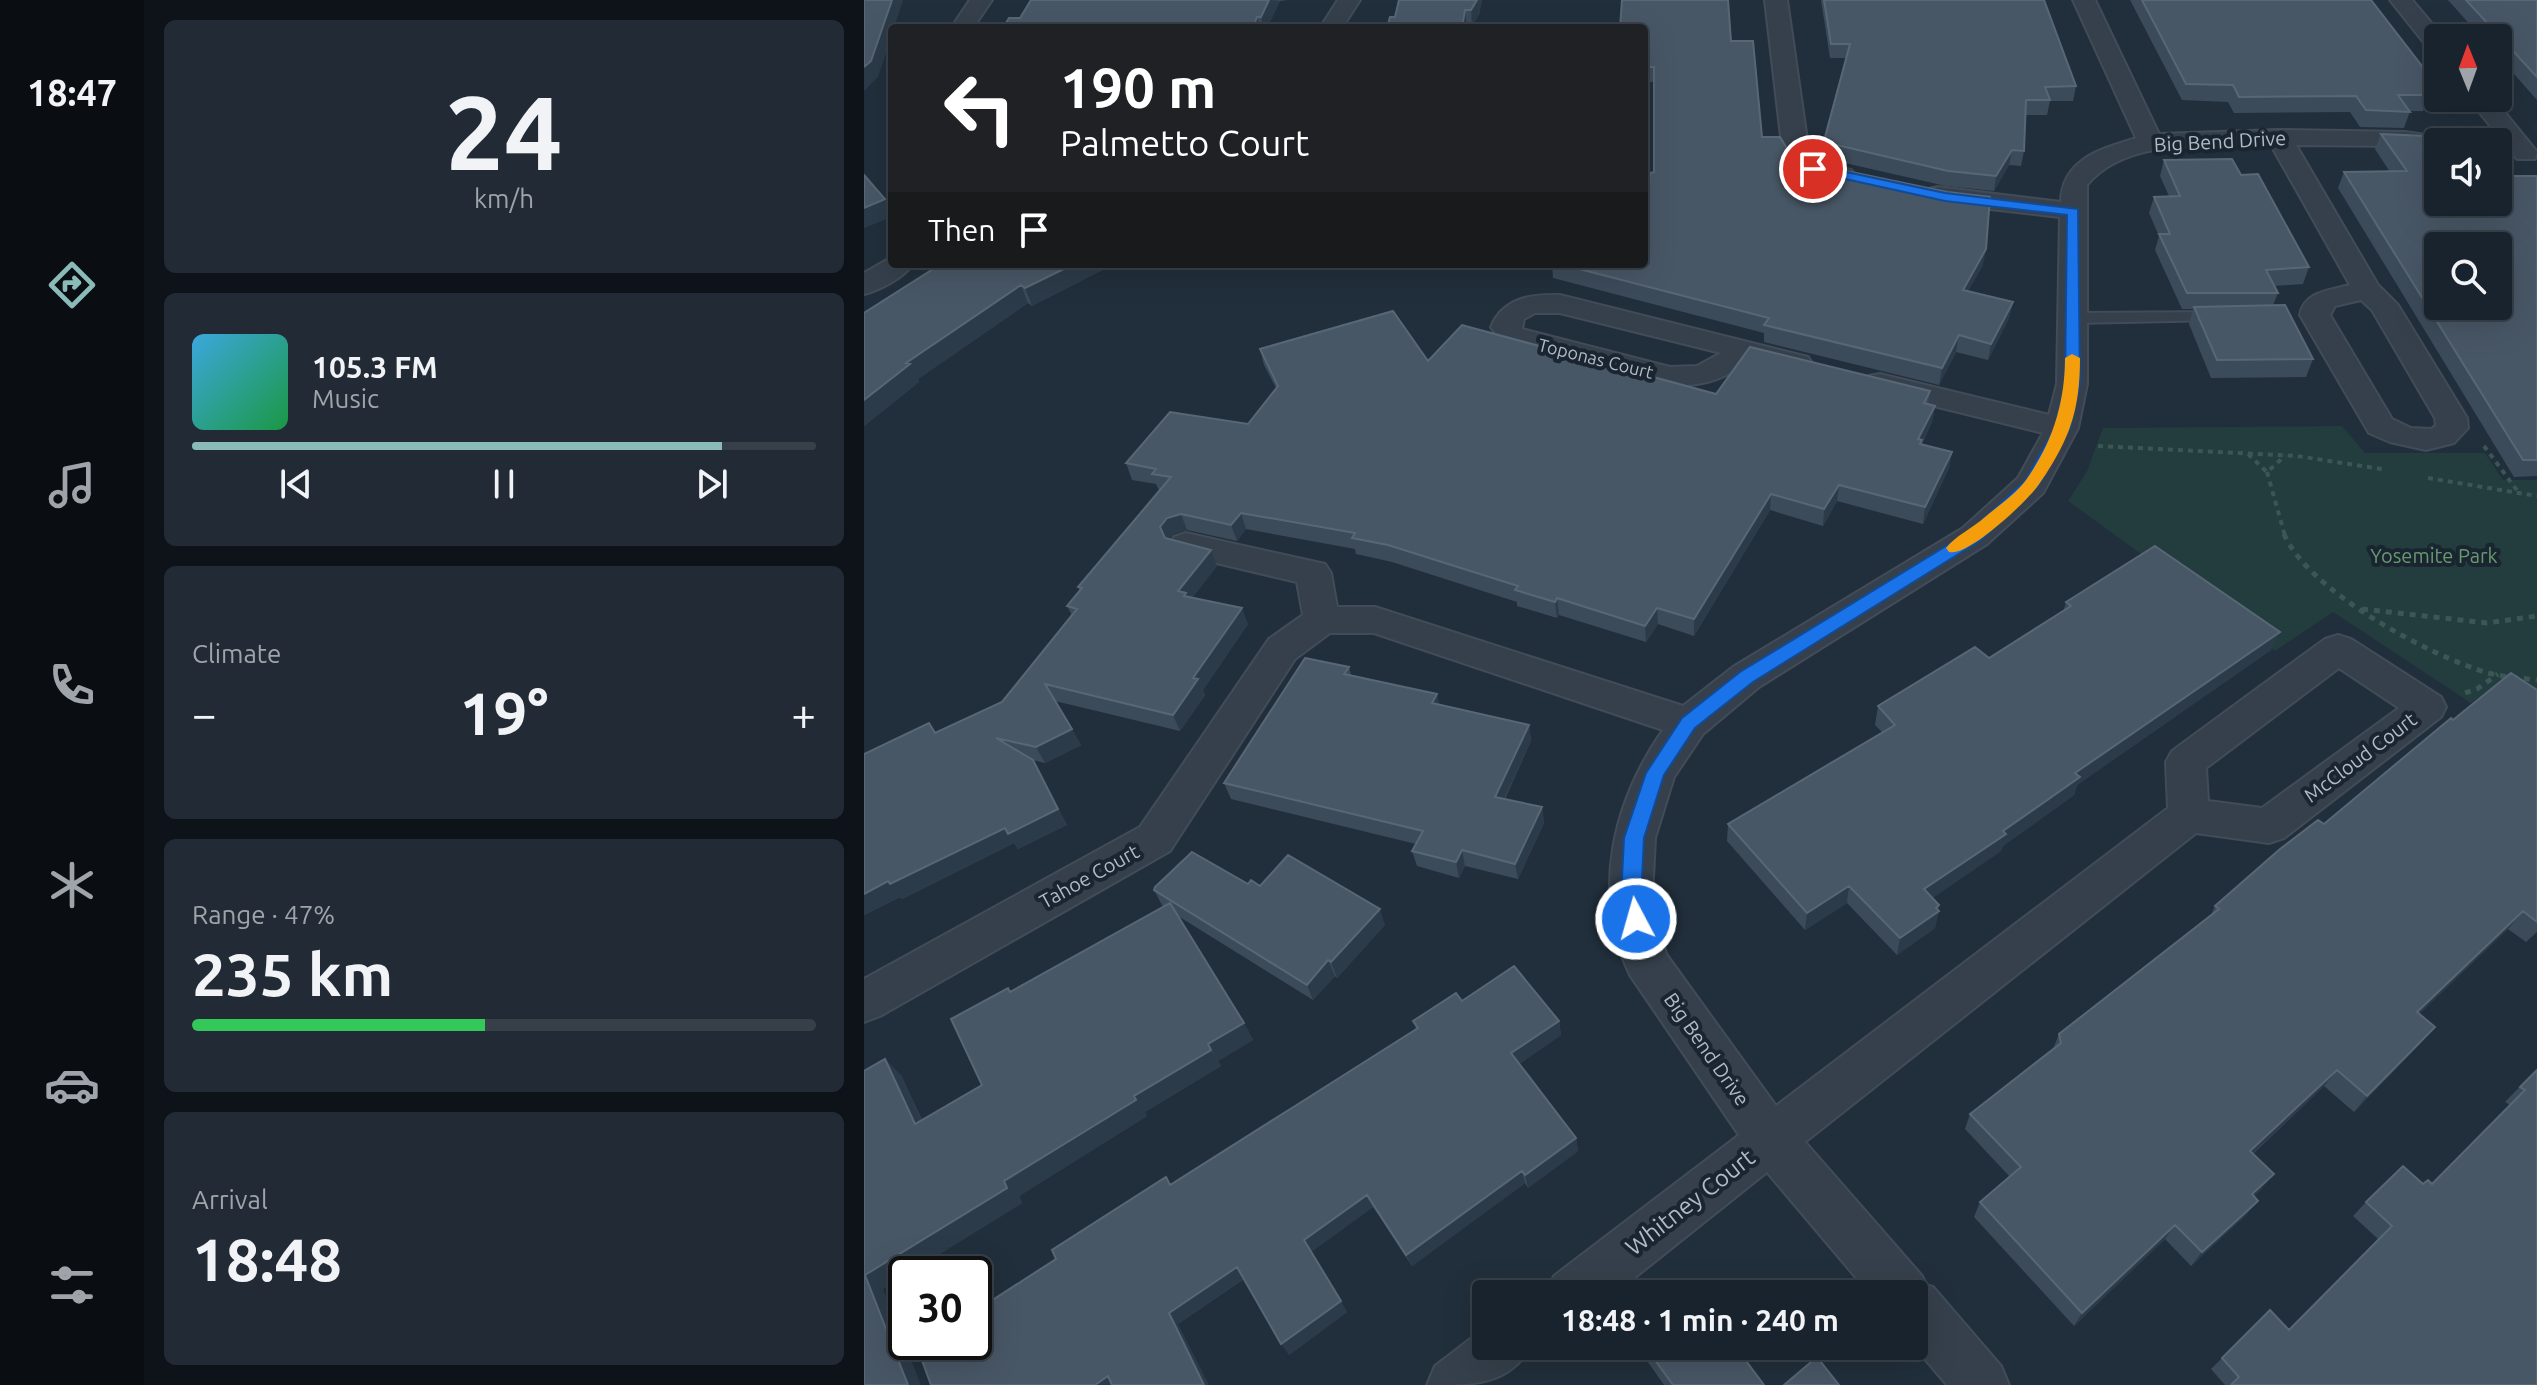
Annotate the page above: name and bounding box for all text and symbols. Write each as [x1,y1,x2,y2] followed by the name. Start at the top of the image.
[2424,24,2512,112] north arrow
[2424,24,2512,320] map controls
[928,56,1032,160] icon: left
[1060,56,1216,119] text: 190 m
[27,72,117,113] text: 18:47
[445,73,563,190] text: 24
[1060,122,1309,163] text: Palmetto Court
[2153,126,2287,156] street label: Big Bend Drive
[2424,128,2512,216] button: sound
[1779,135,1847,203] pin
[1791,147,1835,191] icon: arrive
[474,184,534,213] text: km/h
[1012,208,1056,252] icon: arrive
[928,213,996,247] text: Then
[2424,232,2512,320] button: search
[44,257,100,313] icon: directions
[1536,334,1656,382] street label: Toponas Court
[312,350,438,384] text: 105.3 FM
[312,384,379,413] text: Music
[44,457,100,513] icon: music
[274,462,318,506] icon: previous
[482,462,526,506] icon: pause
[690,462,734,506] icon: next
[2370,544,2498,567] park label: Yosemite Park
[192,639,281,668] text: Climate
[44,657,100,713] icon: phone
[460,679,548,746] text: 19°
[192,689,217,738] text: −
[791,689,816,738] text: +
[2299,707,2421,807] street label: McCloud Court
[1035,839,1143,913] street label: Tahoe Court
[44,857,100,913] icon: climate
[1594,877,1678,961] position arrow
[192,900,335,929] text: Range · 47%
[192,940,393,1007] text: 235 km
[1660,988,1754,1110] street label: Big Bend Drive
[44,1057,100,1113] icon: car
[1620,1143,1760,1261] street label: Whitney Court
[192,1185,268,1214] text: Arrival
[192,1225,342,1292] text: 18:48
[888,1256,992,1360] speed limit sign: 30
[44,1257,100,1313] icon: filters
[1561,1303,1839,1337] text: 18:48 · 1 min · 240 m

